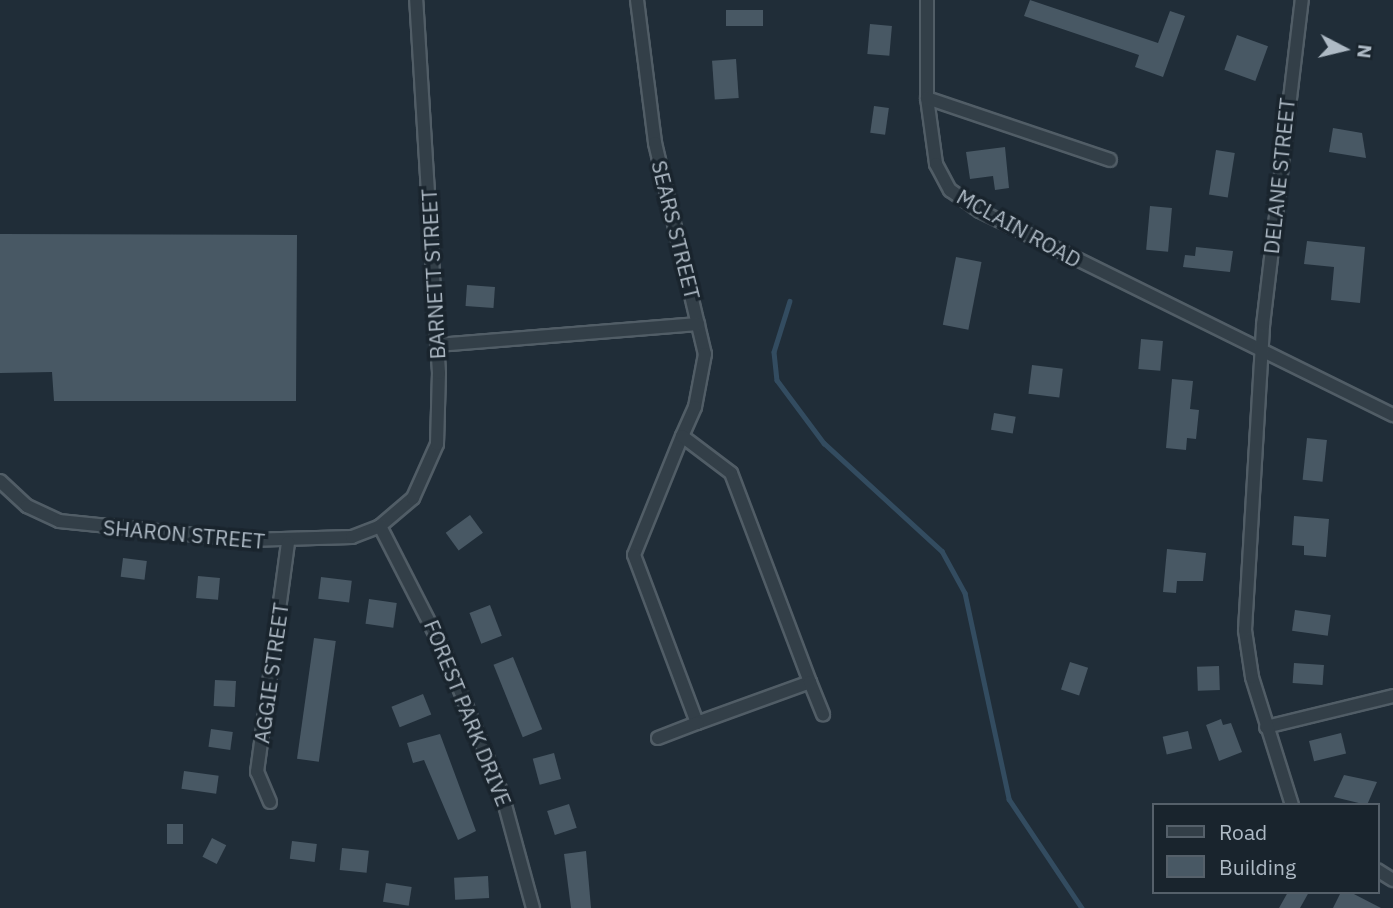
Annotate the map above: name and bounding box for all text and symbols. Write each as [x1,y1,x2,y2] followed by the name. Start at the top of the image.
[1309,14,1379,84] north arrow
[1352,43,1378,60] text: N
[1258,97,1300,255] street label: DELANE STREET
[647,158,705,302] street label: SEARS STREET
[953,184,1085,272] street label: MCLAIN ROAD
[416,188,450,360] street label: BARNETT STREET
[102,514,266,554] street label: SHARON STREET
[249,601,293,745] street label: AGGIE STREET
[419,616,517,810] street label: FOREST PARK DRIVE
[1152,803,1379,894] legend
[1219,818,1267,846] text: Road
[1219,853,1296,881] text: Building

